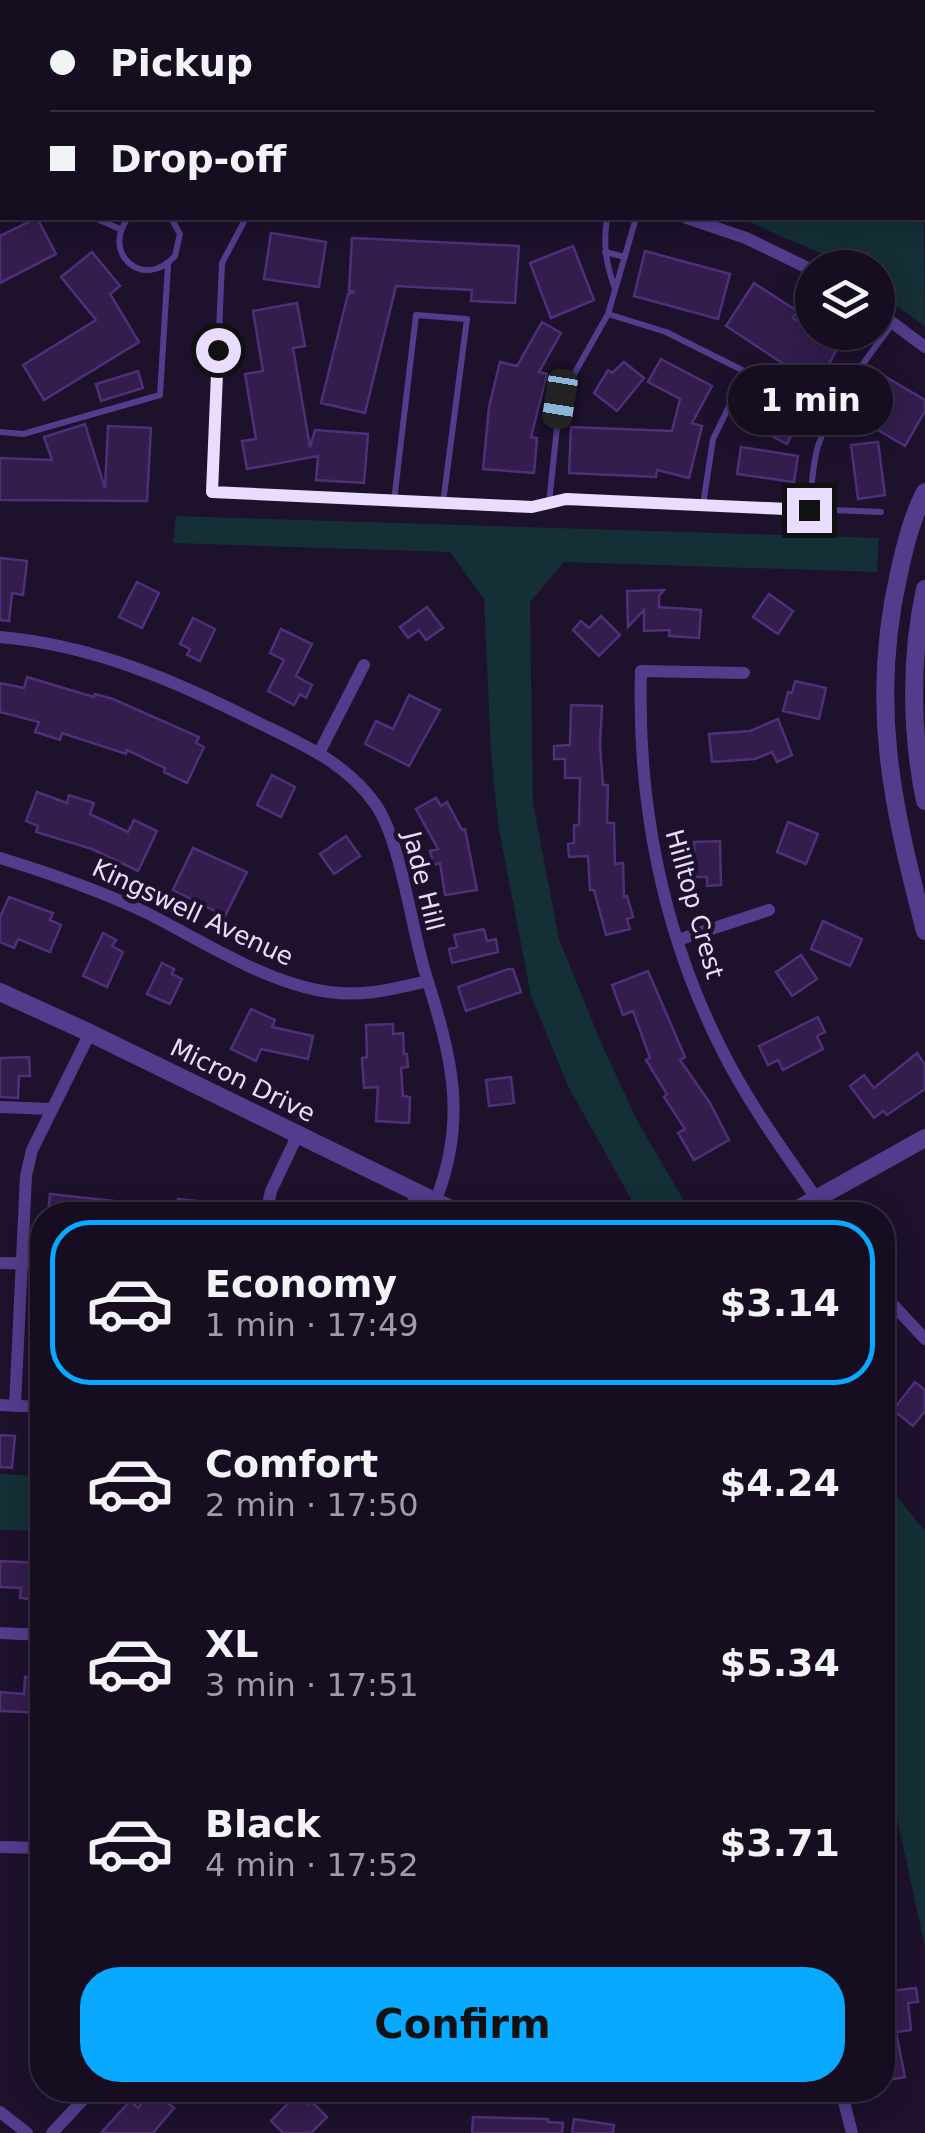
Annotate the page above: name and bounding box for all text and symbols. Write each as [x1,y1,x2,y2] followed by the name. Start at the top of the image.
[110,41,253,85] text: Pickup
[110,137,286,181] text: Drop-off
[795,250,895,350] map controls
[795,250,895,350] button: layers
[196,328,241,373] route start
[726,365,892,435] callout: 1 min
[540,367,580,431] car
[760,381,861,419] text: 1 min
[787,488,832,533] route end
[397,826,450,934] street label: Jade Hill
[659,826,730,982] street label: Hilltop Crest
[88,853,298,972] street label: Kingswell Avenue
[166,1033,320,1128] street label: Micron Drive
[85,1258,175,1348] icon: car
[205,1262,397,1306] text: Economy
[720,1281,840,1325] text: $3.14
[205,1306,419,1344] text: 1 min · 17:49
[85,1438,175,1528] icon: car
[205,1442,378,1486] text: Comfort
[720,1461,840,1505] text: $4.24
[205,1486,419,1524] text: 2 min · 17:50
[85,1618,175,1708] icon: car
[205,1622,259,1666] text: XL
[720,1641,840,1685] text: $5.34
[205,1666,419,1704] text: 3 min · 17:51
[85,1798,175,1888] icon: car
[205,1802,320,1846] text: Black
[720,1821,840,1865] text: $3.71
[205,1846,419,1884] text: 4 min · 17:52
[80,1967,845,2082] button: Confirm

